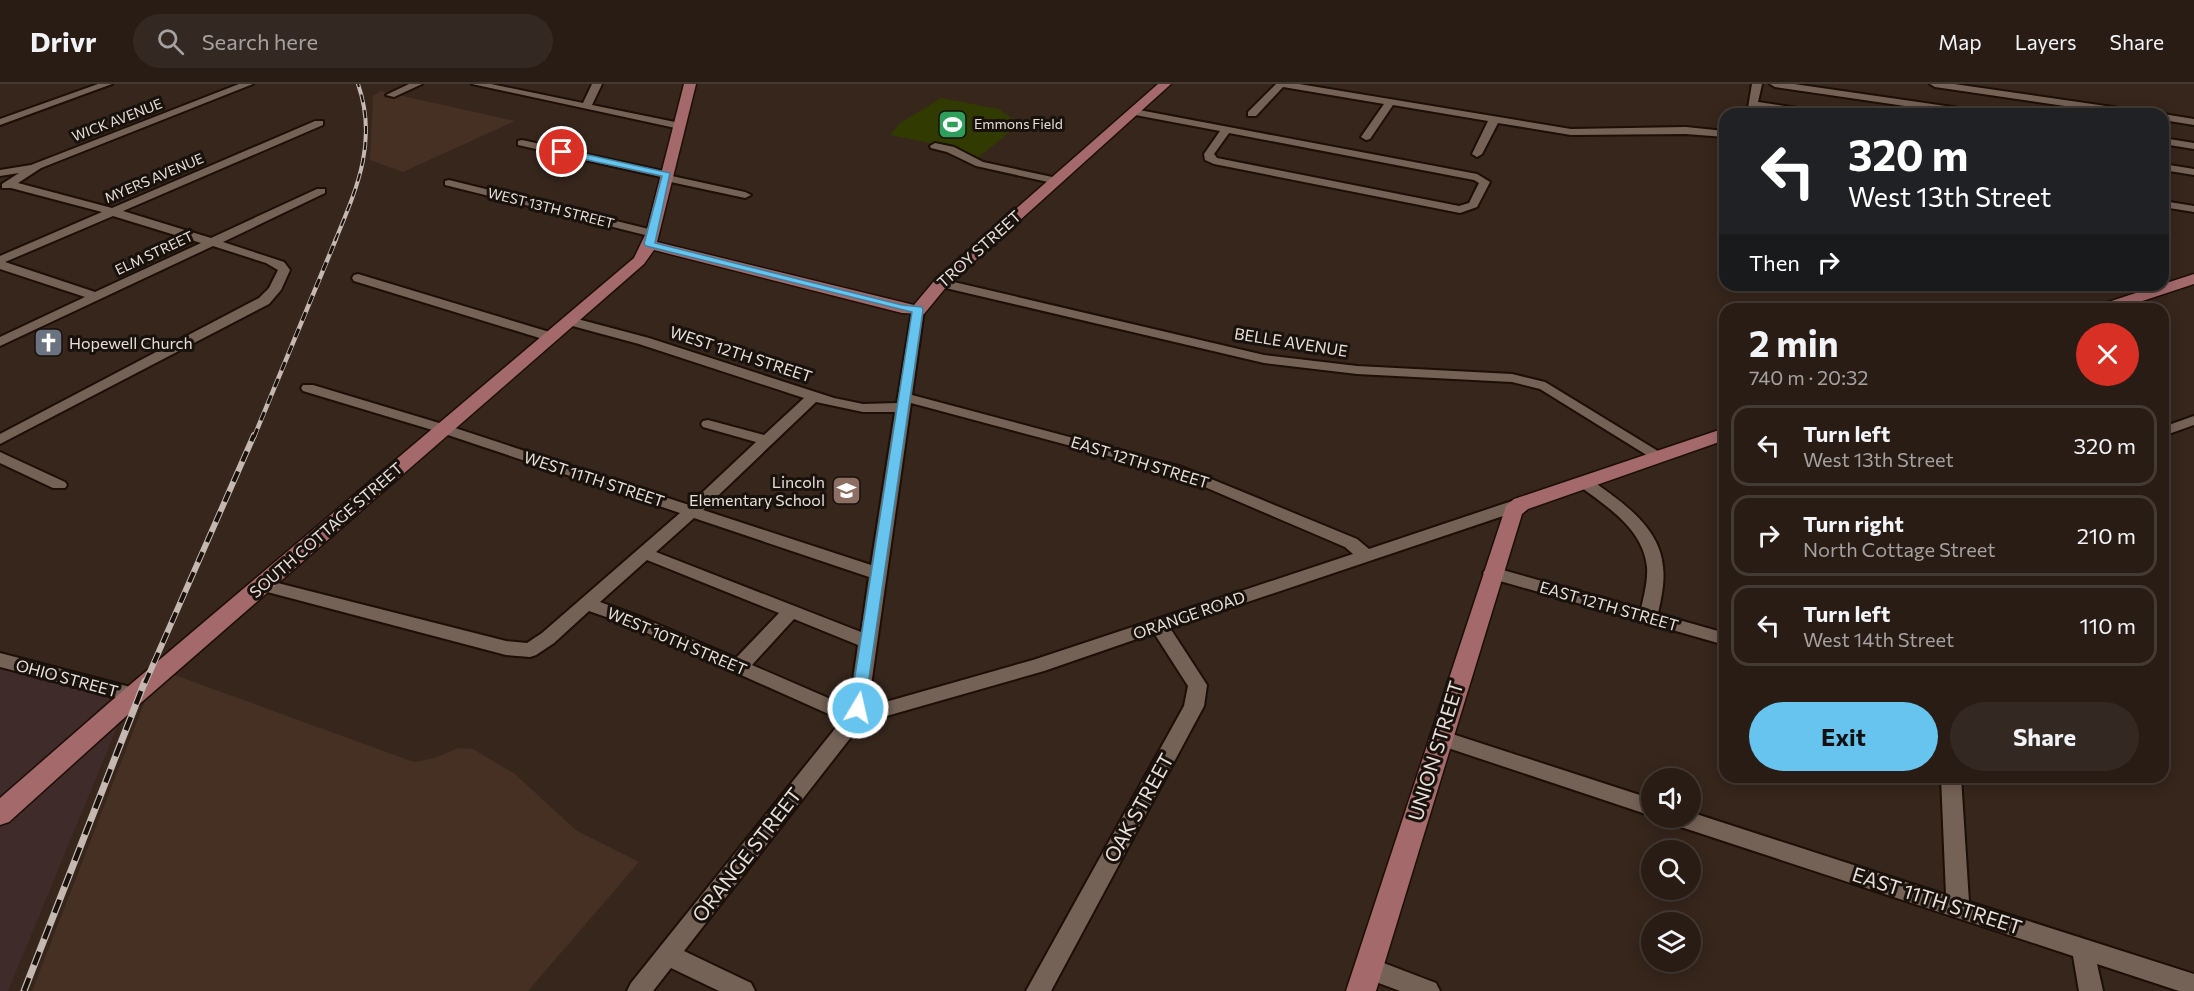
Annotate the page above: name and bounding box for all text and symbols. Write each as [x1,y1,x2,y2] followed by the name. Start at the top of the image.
[133,14,553,68] search box
[30,24,97,58] text: Drivr
[154,25,187,58] icon: search
[202,28,318,55] text: Search here
[1938,29,1982,54] text: Map
[2015,29,2077,54] text: Layers
[2110,29,2164,54] text: Share
[69,94,164,145] street label: WICK AVENUE
[937,108,969,140] sports icon: Emmons Field
[974,115,1063,132] place label: Emmons Field
[536,126,587,177] pin
[1848,128,1968,180] text: 320 m
[1749,132,1827,210] icon: left
[545,135,578,168] icon: arrive
[102,149,206,206] street label: MYERS AVENUE
[1848,180,2051,213] text: West 13th Street
[486,184,616,231] street label: WEST 13TH STREET
[933,206,1024,291] street label: TROY STREET
[112,227,196,278] street label: ELM STREET
[1812,246,1845,279] icon: right
[1749,249,1800,276] text: Then
[1749,320,1839,364] text: 2 min
[667,322,815,386] street label: WEST 12TH STREET
[1233,323,1349,360] street label: BELLE AVENUE
[2076,323,2139,386] button: close
[32,327,64,359] church icon: Hopewell Church
[69,333,193,352] place label: Hopewell Church
[1749,365,1868,389] text: 740 m · 20:32
[1803,420,1890,447] text: Turn left
[1752,429,1785,462] icon: left
[1069,431,1212,492] street label: EAST 12TH STREET
[2074,432,2136,459] text: 320 m
[521,447,667,510] street label: WEST 11TH STREET
[1803,447,1954,471] text: West 13th Street
[245,458,406,601] street label: SOUTH COTTAGE STREET
[689,472,825,509] place label: Lincoln Elementary School
[830,475,862,507] school or university icon: Lincoln Elementary School
[1803,510,1904,537] text: Turn right
[1752,519,1785,552] icon: right
[2077,522,2136,549] text: 210 m
[1803,537,1995,561] text: North Cottage Street
[1538,577,1681,634] street label: EAST 12TH STREET
[1130,586,1247,643] street label: ORANGE ROAD
[1803,600,1890,627] text: Turn left
[605,603,750,679] street label: WEST 10TH STREET
[1752,609,1785,642] icon: left
[2079,612,2136,639] text: 110 m
[1803,627,1954,651] text: West 14th Street
[14,655,120,700] street label: OHIO STREET
[826,676,890,740] position arrow
[1402,678,1468,823] street label: UNION STREET
[1749,702,1938,771] button: Exit
[1950,702,2139,771] button: Share
[1098,749,1178,866] street label: OAK STREET
[1641,768,1701,972] map controls
[1641,768,1701,828] button: sound
[687,783,806,926] street label: ORANGE STREET
[1641,840,1701,900] button: search
[1850,861,2025,939] street label: EAST 11TH STREET
[1641,912,1701,972] button: layers

